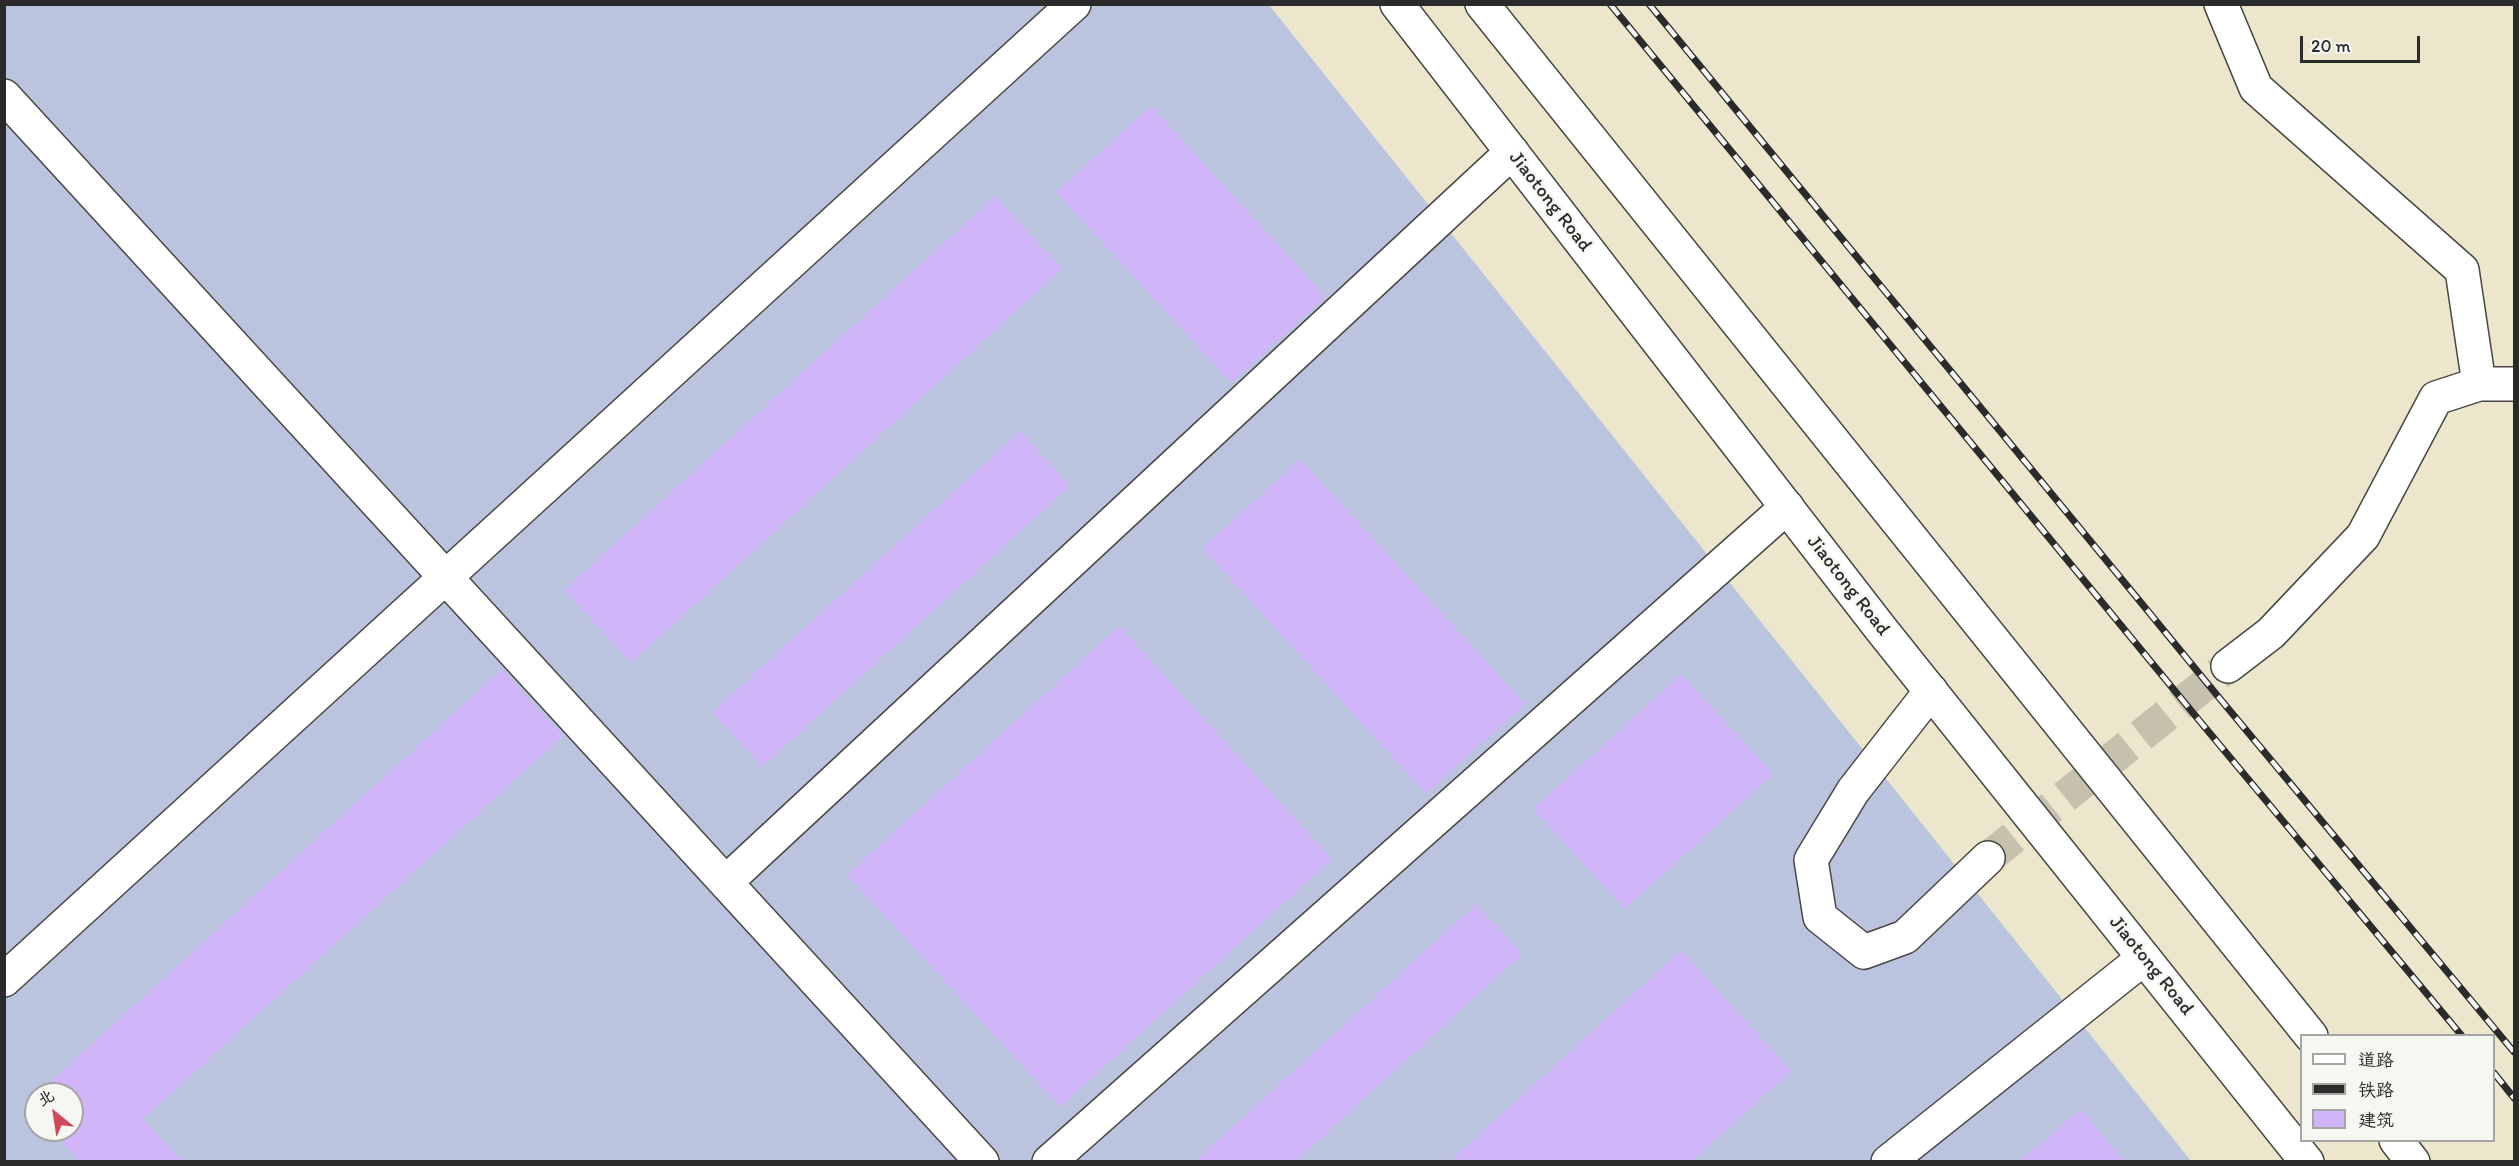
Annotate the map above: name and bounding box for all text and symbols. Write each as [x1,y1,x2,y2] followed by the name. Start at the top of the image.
[2303,24,2423,62] scale bar
[2311,35,2351,57] text: 20 m
[1503,147,1597,257] street label: Jiaotong Road
[1801,531,1895,641] street label: Jiaotong Road
[2104,911,2198,1021] street label: Jiaotong Road
[2300,1034,2495,1142] legend
[2358,1049,2394,1071] text: 道路
[2358,1079,2394,1101] text: 铁路
[24,1082,84,1142] north arrow
[34,1085,57,1110] text: 北
[2358,1109,2394,1131] text: 建筑

